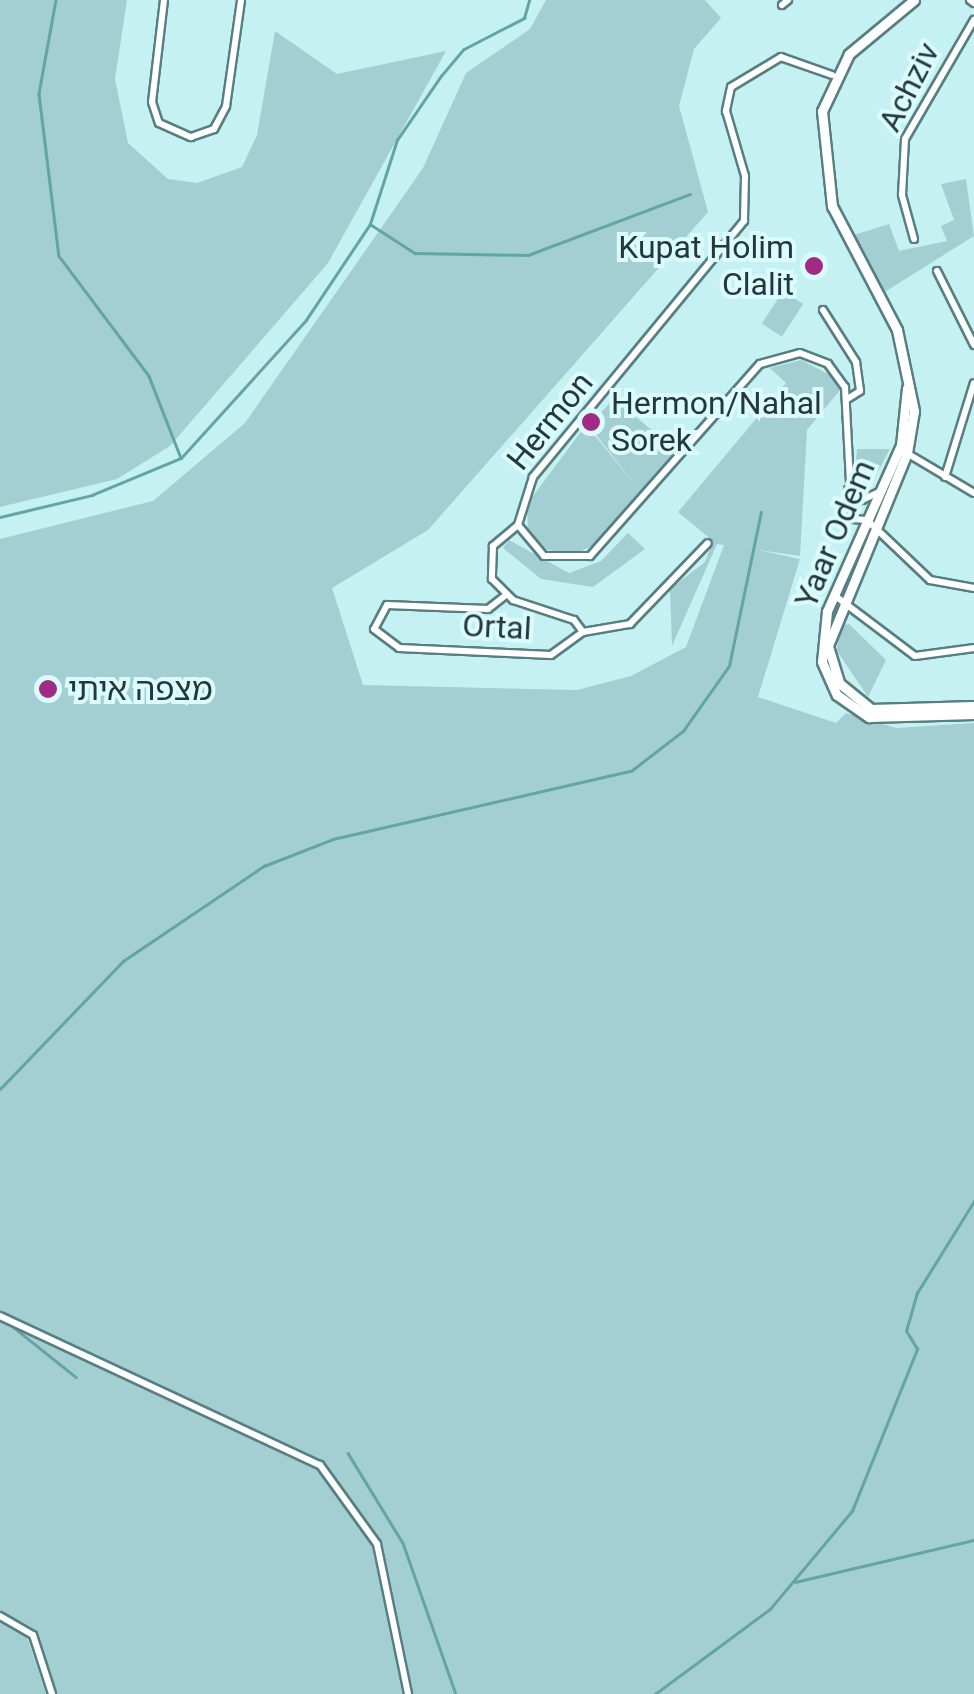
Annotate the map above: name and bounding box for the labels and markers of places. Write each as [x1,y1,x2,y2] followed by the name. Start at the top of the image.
[618,229,794,304] place label: Kupat Holim Clalit
[803,255,825,277] marker: Kupat Holim Clalit
[611,385,822,460] place label: Hermon/Nahal Sorek
[580,411,602,433] marker: Hermon/Nahal Sorek
[68,670,213,708] place label: מצפה איתי
[37,678,59,700] marker: מצפה איתי

